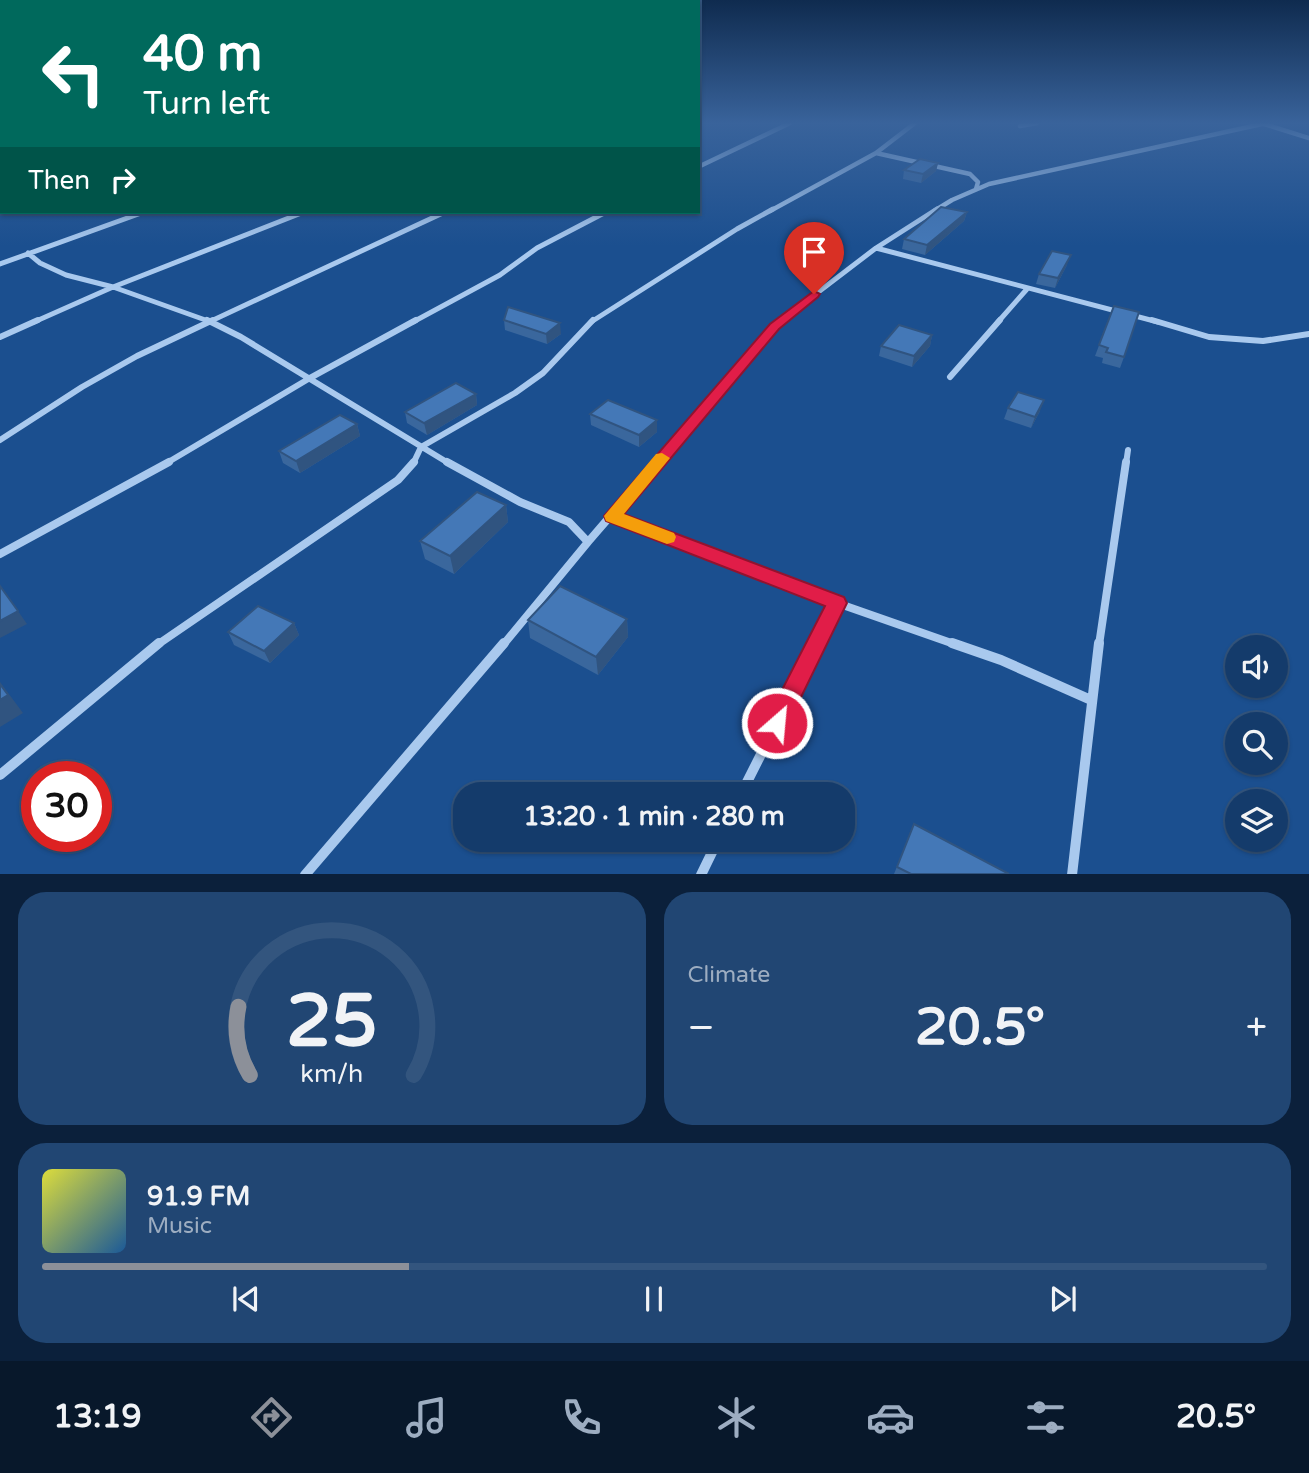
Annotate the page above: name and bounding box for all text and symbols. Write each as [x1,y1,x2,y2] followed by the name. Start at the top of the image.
[143,25,262,84] text: 40 m
[28,28,119,119] icon: left
[143,85,270,123] text: Turn left
[104,161,142,199] icon: right
[28,165,90,196] text: Then
[784,222,844,294] pin
[795,233,833,271] icon: arrive
[1225,635,1288,852] map controls
[1225,635,1288,698] button: sound
[740,686,814,760] position arrow
[1225,712,1288,775] button: search
[21,761,112,852] speed limit sign: 30
[1225,789,1288,852] button: layers
[523,801,785,832] text: 13:20 · 1 min · 280 m
[688,961,770,989] text: Climate
[286,978,377,1066] text: 25
[915,996,1045,1059] text: 20.5°
[688,1005,715,1051] text: −
[1246,1005,1267,1051] text: +
[300,1058,363,1088] text: km/h
[147,1181,250,1212] text: 91.9 FM
[147,1212,212,1240] text: Music
[227,1280,265,1318] icon: previous
[635,1280,673,1318] icon: pause
[1044,1280,1082,1318] icon: next
[247,1393,296,1442] icon: directions
[402,1393,451,1442] icon: music
[557,1393,606,1442] icon: phone
[712,1393,761,1442] icon: climate
[866,1393,915,1442] icon: car
[1021,1393,1070,1442] icon: filters
[53,1398,142,1436] text: 13:19
[1176,1398,1256,1436] text: 20.5°

